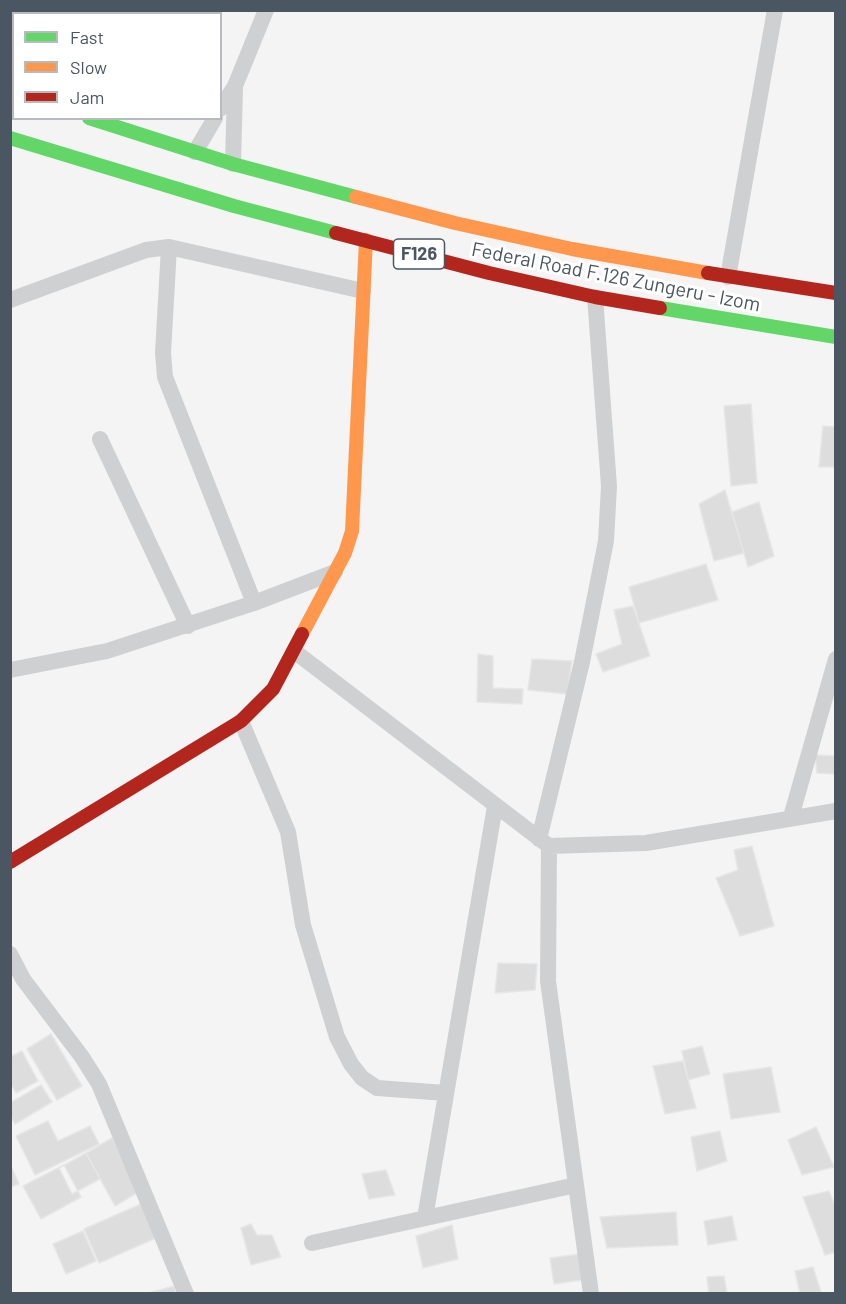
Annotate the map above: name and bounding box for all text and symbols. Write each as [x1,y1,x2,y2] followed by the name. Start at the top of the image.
[12,12,222,120] legend
[70,26,104,48] text: Fast
[70,56,107,78] text: Slow
[70,86,104,108] text: Jam
[469,237,763,317] street label: Federal Road F.126 Zungeru - Izom
[394,239,444,269] road number: F126

